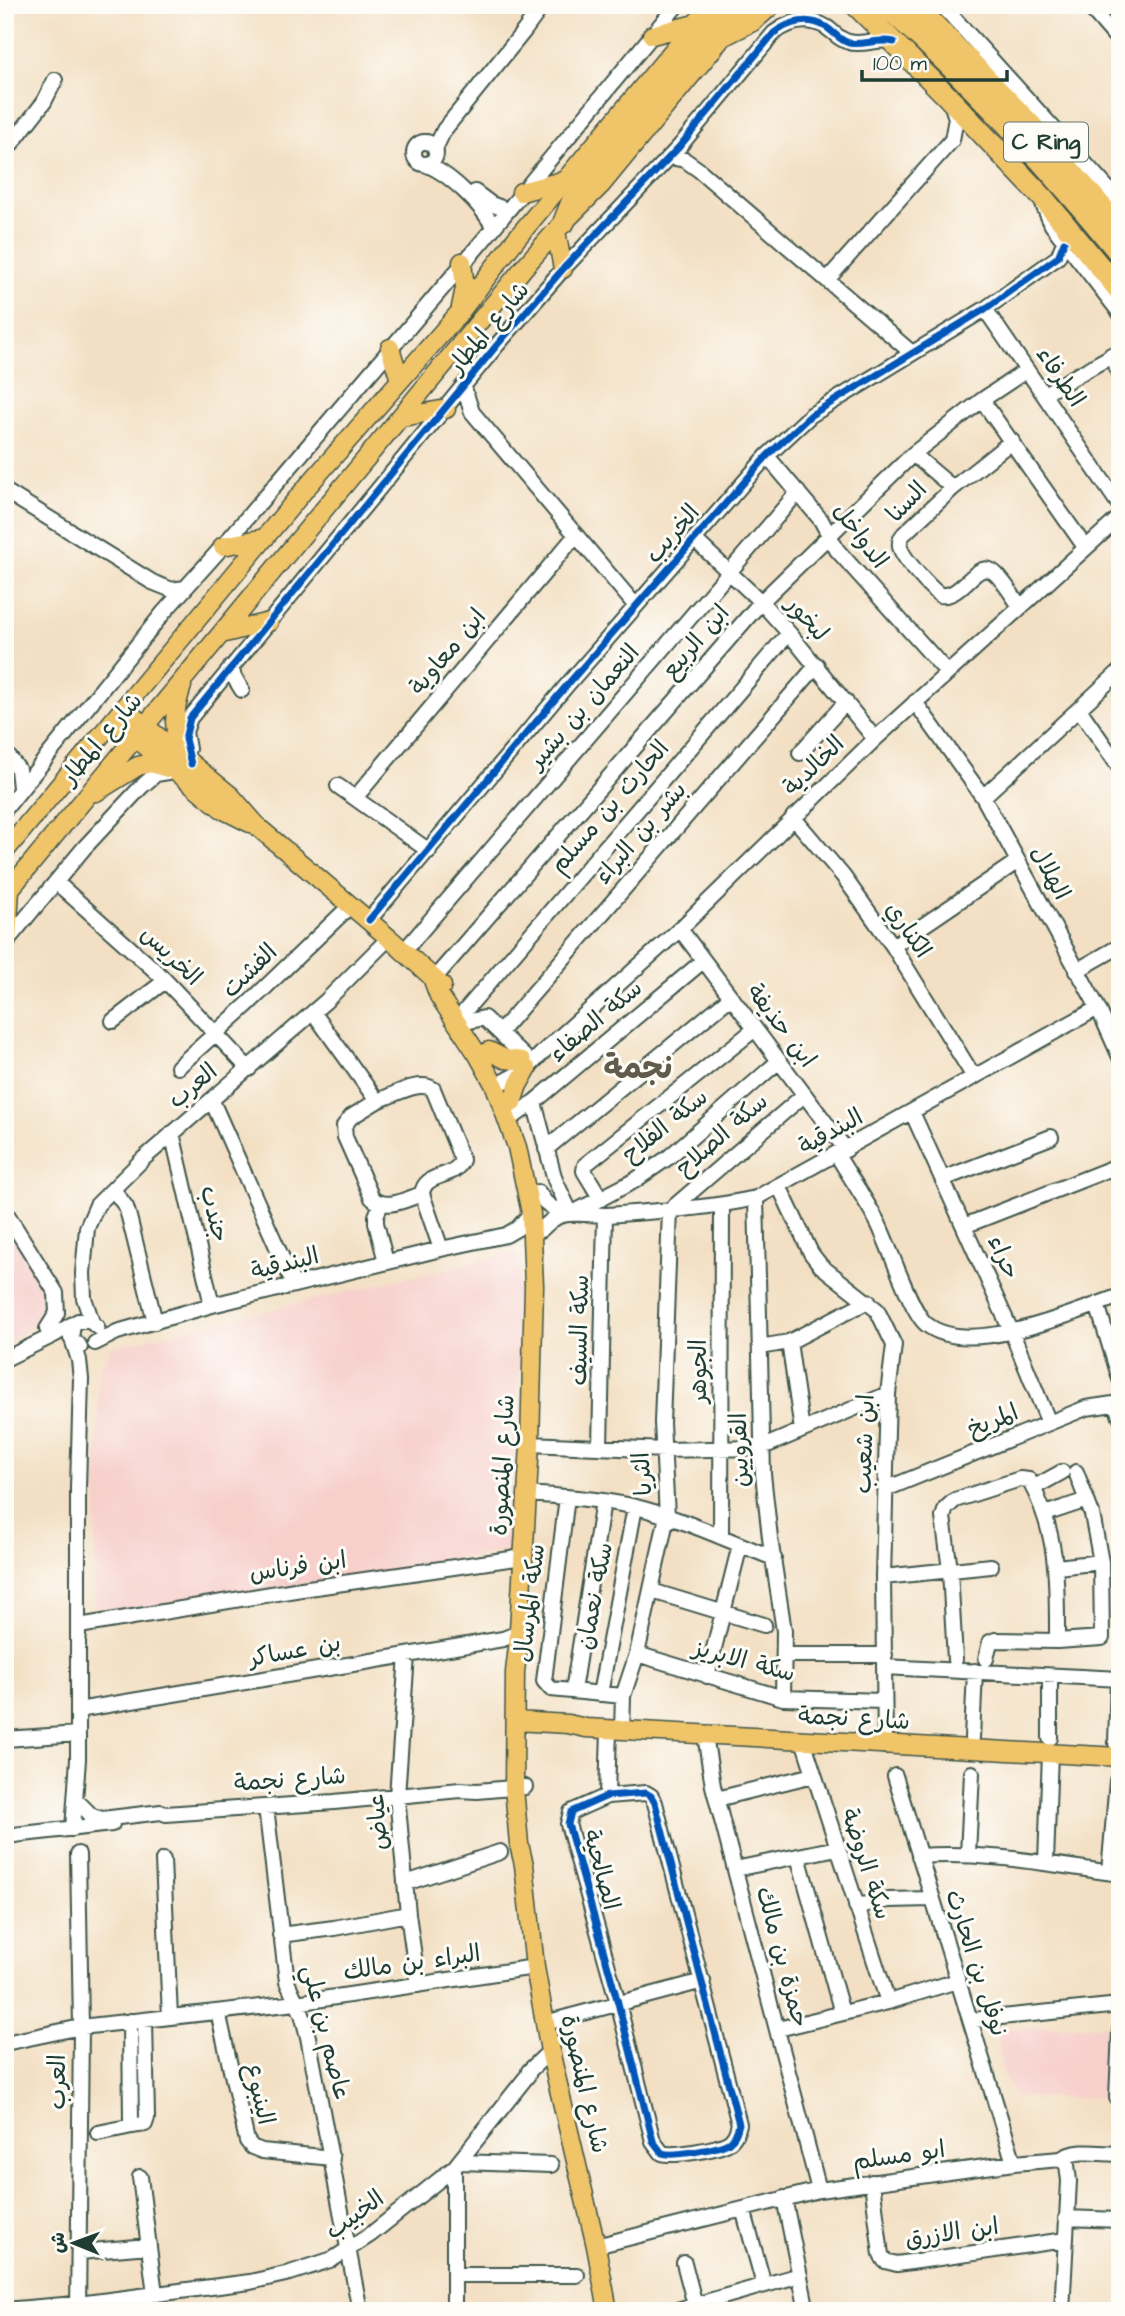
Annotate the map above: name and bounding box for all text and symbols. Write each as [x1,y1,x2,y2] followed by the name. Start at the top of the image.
[862,38,1008,82] scale bar
[873,49,928,78] text: 100 m
[1004,122,1088,162] road number: C Ring
[439,274,538,383] street label: شارع المطار
[1027,340,1093,414] street label: الطرفاء
[879,474,935,530] street label: السنا
[824,496,896,576] street label: الدواخل
[638,497,708,571] street label: الخريب
[776,587,836,649] street label: لبخور
[654,597,738,687] street label: ابن الربيع
[402,601,494,703] street label: ابن معاوية
[519,637,648,778] street label: النعمان بن بشير
[52,685,151,794] street label: شارع المطار
[775,728,853,804] street label: الخالدية
[542,733,678,881] street label: الحارث بن مسلم
[587,774,695,892] street label: بشر بن البراء
[1022,840,1078,906] street label: الهلال
[877,895,939,965] street label: الكناري
[133,918,209,994] street label: الخريس
[215,936,285,1006] street label: الفشت
[542,972,650,1070] street label: سكة الصفاء
[738,977,824,1075] street label: ابن حذيفة
[603,1046,673,1091] district label: نجمة
[161,1055,225,1117] street label: العرب
[615,1081,715,1171] street label: سكة الفلاح
[668,1085,776,1185] street label: سكة الصلاح
[793,1100,869,1164] street label: البندقية
[191,1182,237,1246] street label: جندب
[979,1230,1027,1284] street label: حراء
[247,1239,323,1289] street label: البندقية
[562,1274,598,1386] street label: سكة السيف
[682,1339,716,1405] street label: الجوهر
[482,1394,524,1536] street label: شارع المنصورة
[846,1394,884,1494] street label: ابن شعيب
[962,1395,1024,1447] street label: المريخ
[722,1412,758,1488] street label: القرويين
[625,1451,661,1497] street label: الثريا
[568,1539,622,1653] street label: سكة نعمان
[506,1542,554,1664] street label: سكة المرسال
[247,1543,349,1591] street label: ابن فرناس
[245,1626,344,1676] street label: بن عساكر
[687,1631,799,1691] street label: سكة الابريز
[797,1699,911,1739] street label: شارع نجمة
[233,1759,347,1801] street label: شارع نجمة
[359,1793,397,1851] street label: عياض
[832,1804,900,1924] street label: سكة الروضة
[574,1826,628,1914] street label: الصالحية
[747,1883,817,2031] street label: حمزة بن مالك
[936,1885,1016,2041] street label: نوفل بن الحارث
[341,1937,483,1989] street label: البراء بن مالك
[290,1961,359,2105] street label: عاصم بن علي
[552,2011,616,2157] street label: شارع المنصورة
[41,2054,75,2110] street label: العرب
[235,2060,283,2128] street label: الينبوع
[850,2133,948,2179] street label: ابو مسلم
[319,2182,391,2248] street label: الخبيب
[38,2208,108,2278] north arrow
[903,2210,1001,2256] street label: ابن الازرق
[45,2232,72,2253] text: ش

